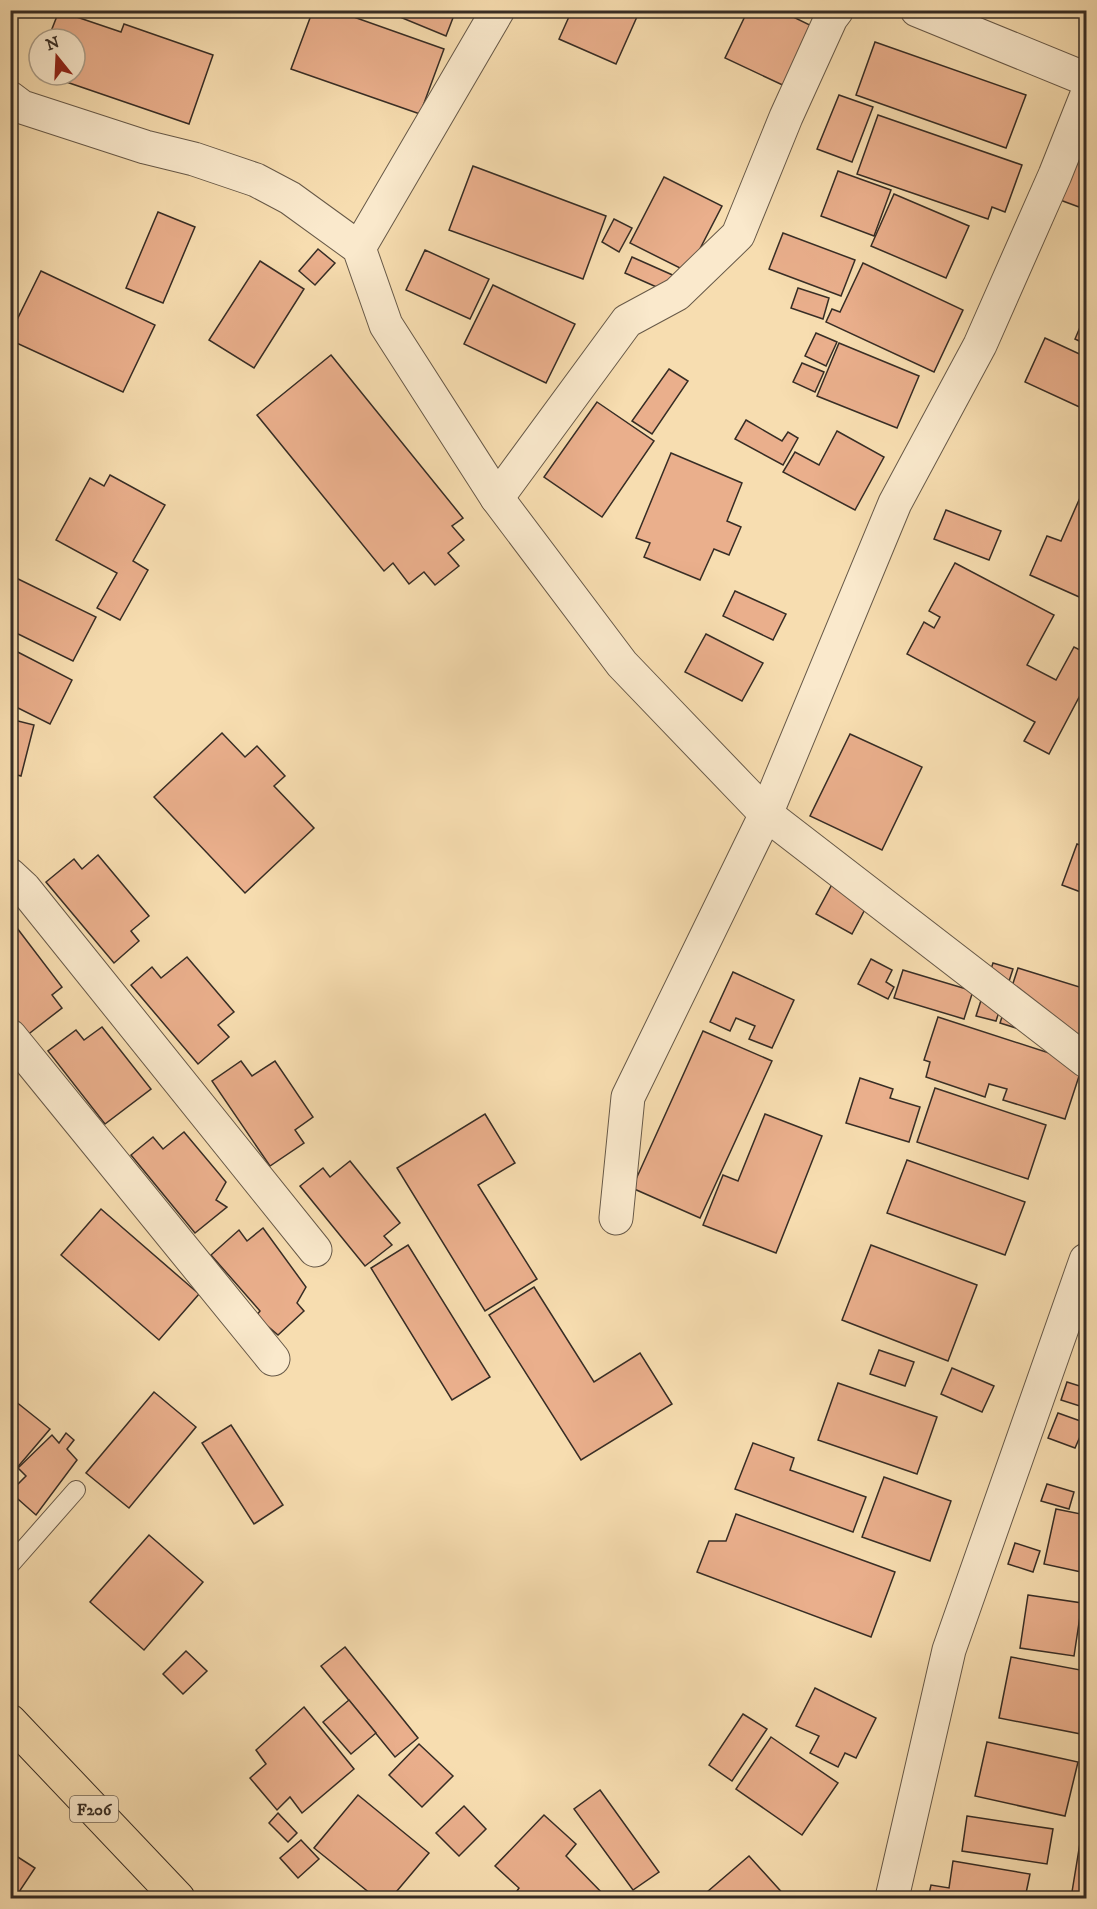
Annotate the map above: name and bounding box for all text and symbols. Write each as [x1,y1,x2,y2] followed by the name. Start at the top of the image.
[27,27,87,87] north arrow
[43,32,62,55] text: N
[70,1796,118,1822] road number: F206

